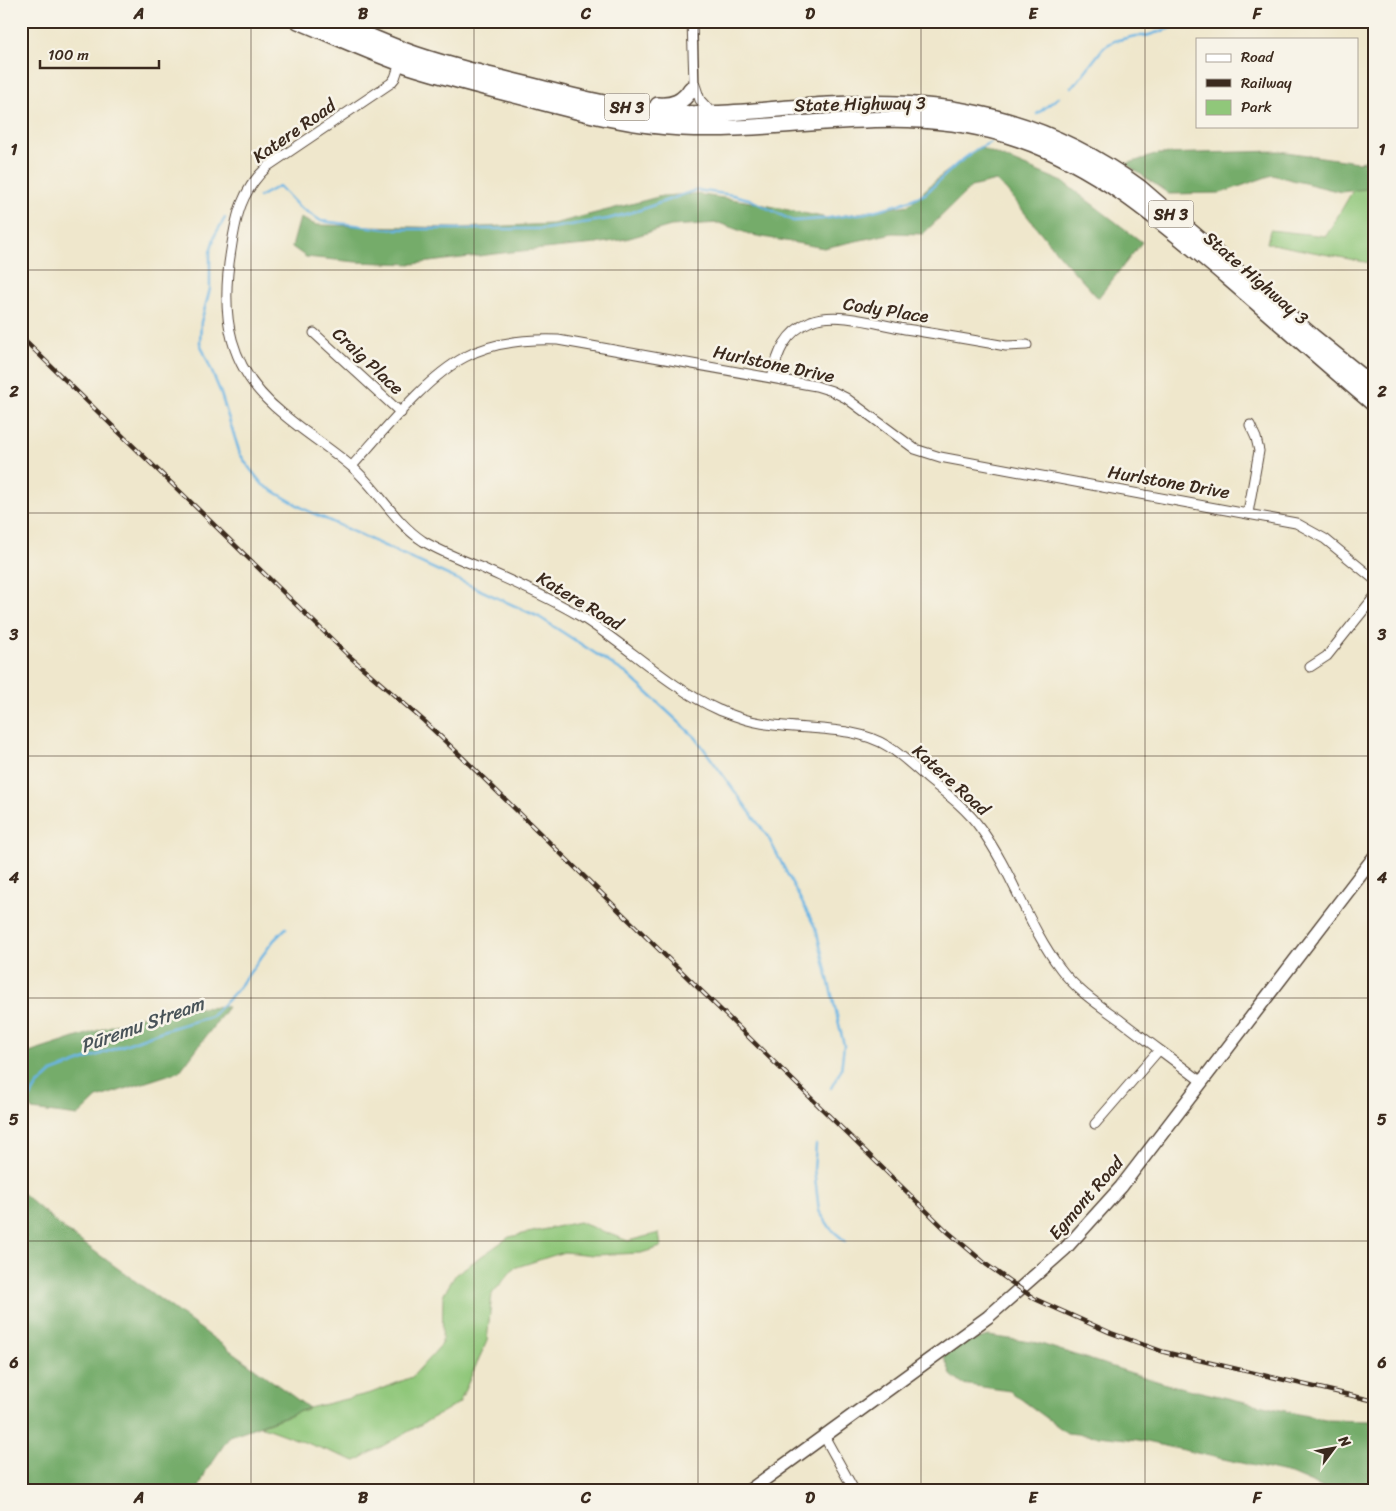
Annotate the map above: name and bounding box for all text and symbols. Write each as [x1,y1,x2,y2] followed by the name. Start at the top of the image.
[133,0,144,28] text: A
[358,0,369,28] text: B
[580,0,592,28] text: C
[805,0,815,28] text: D
[1029,0,1039,28] text: E
[1252,0,1263,28] text: F
[40,38,159,70] scale bar
[1196,38,1358,128] legend
[48,42,89,68] text: 100 m
[1241,44,1274,70] text: Road
[1241,70,1292,96] text: Railway
[794,87,926,121] street label: State Highway 3
[245,89,344,172] street label: Katere Road
[604,94,650,120] road number: SH 3
[1241,94,1272,120] text: Park
[11,135,18,164] text: 1
[1379,135,1386,164] text: 1
[1148,200,1194,228] road number: SH 3
[1196,223,1316,333] street label: State Highway 3
[841,287,931,333] street label: Cody Place
[324,319,412,403] street label: Craig Place
[710,336,838,392] street label: Hurlstone Drive
[8,377,19,406] text: 2
[1376,377,1387,406] text: 2
[1106,456,1232,508] street label: Hurlstone Drive
[530,562,631,640] street label: Katere Road
[9,620,19,649] text: 3
[1377,620,1387,649] text: 3
[904,736,999,825] street label: Katere Road
[8,863,19,892] text: 4
[1376,863,1387,892] text: 4
[76,986,210,1062] water label: Pūremu Stream
[9,1105,19,1134] text: 5
[1377,1105,1387,1134] text: 5
[1040,1148,1133,1247] street label: Egmont Road
[8,1348,19,1377] text: 6
[1376,1348,1387,1377] text: 6
[1308,1424,1358,1474] north arrow
[1331,1430,1358,1452] text: N
[133,1483,144,1511] text: A
[358,1483,369,1511] text: B
[580,1483,592,1511] text: C
[805,1483,815,1511] text: D
[1029,1483,1039,1511] text: E
[1252,1483,1263,1511] text: F

